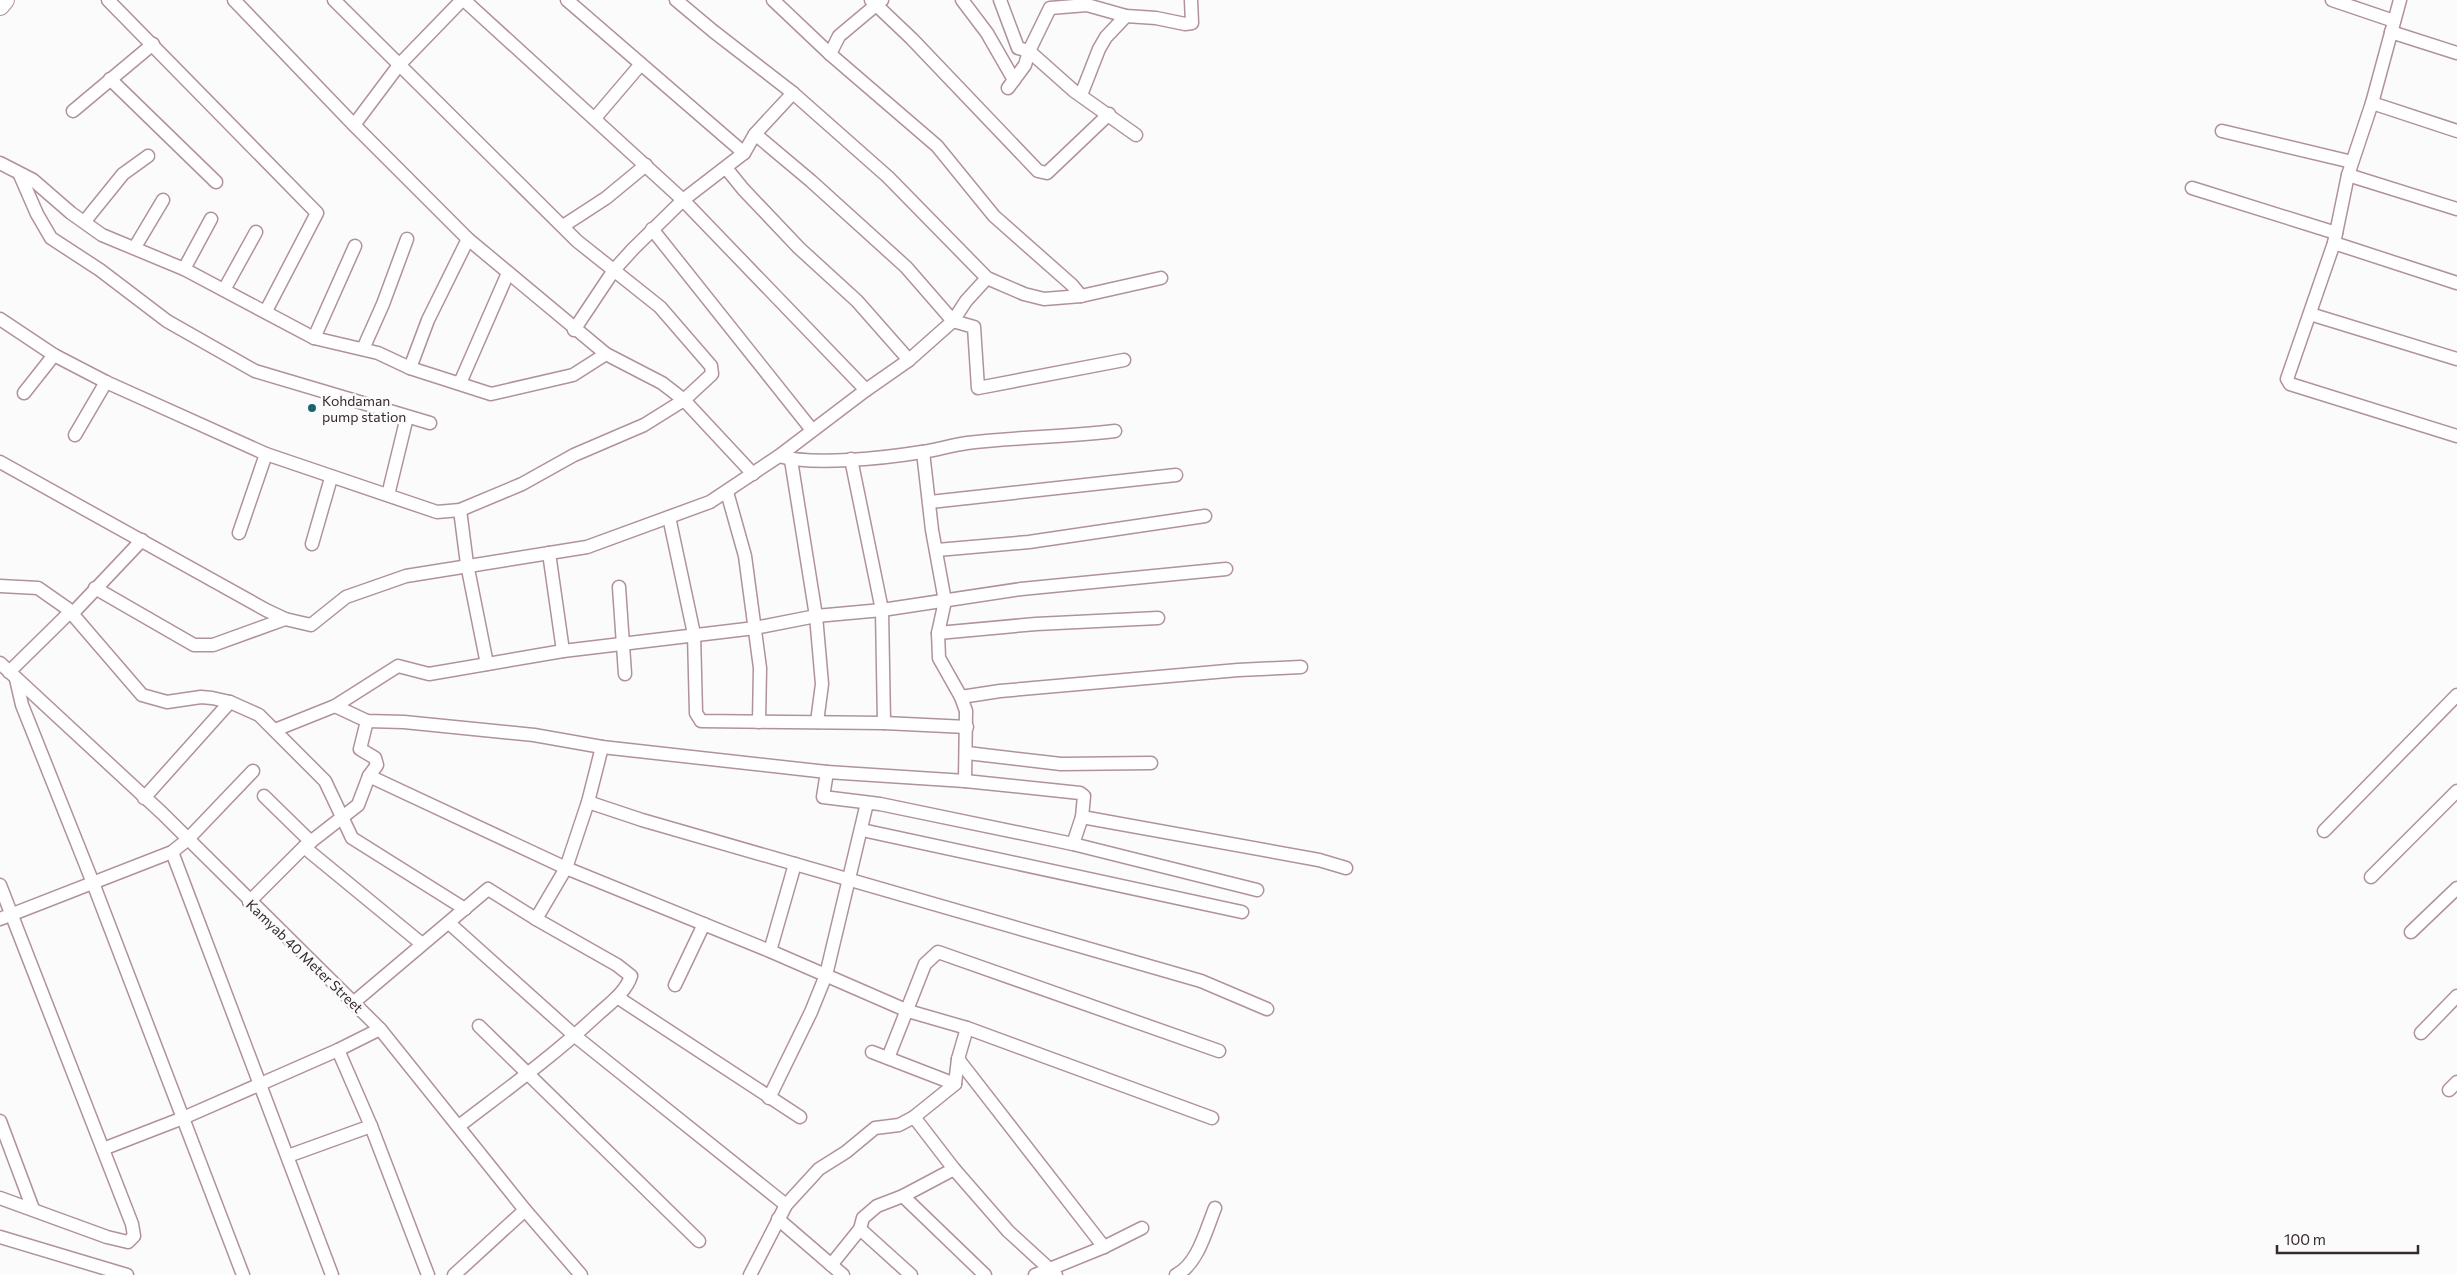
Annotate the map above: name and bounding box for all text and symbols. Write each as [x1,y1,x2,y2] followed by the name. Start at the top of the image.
[322,392,406,425] place label: Kohdaman pump station
[306,402,318,414] marker: Kohdaman pump station
[243,896,367,1016] street label: Kamyab 40 Meter Street
[2277,1222,2418,1254] scale bar
[2284,1230,2326,1248] text: 100 m

